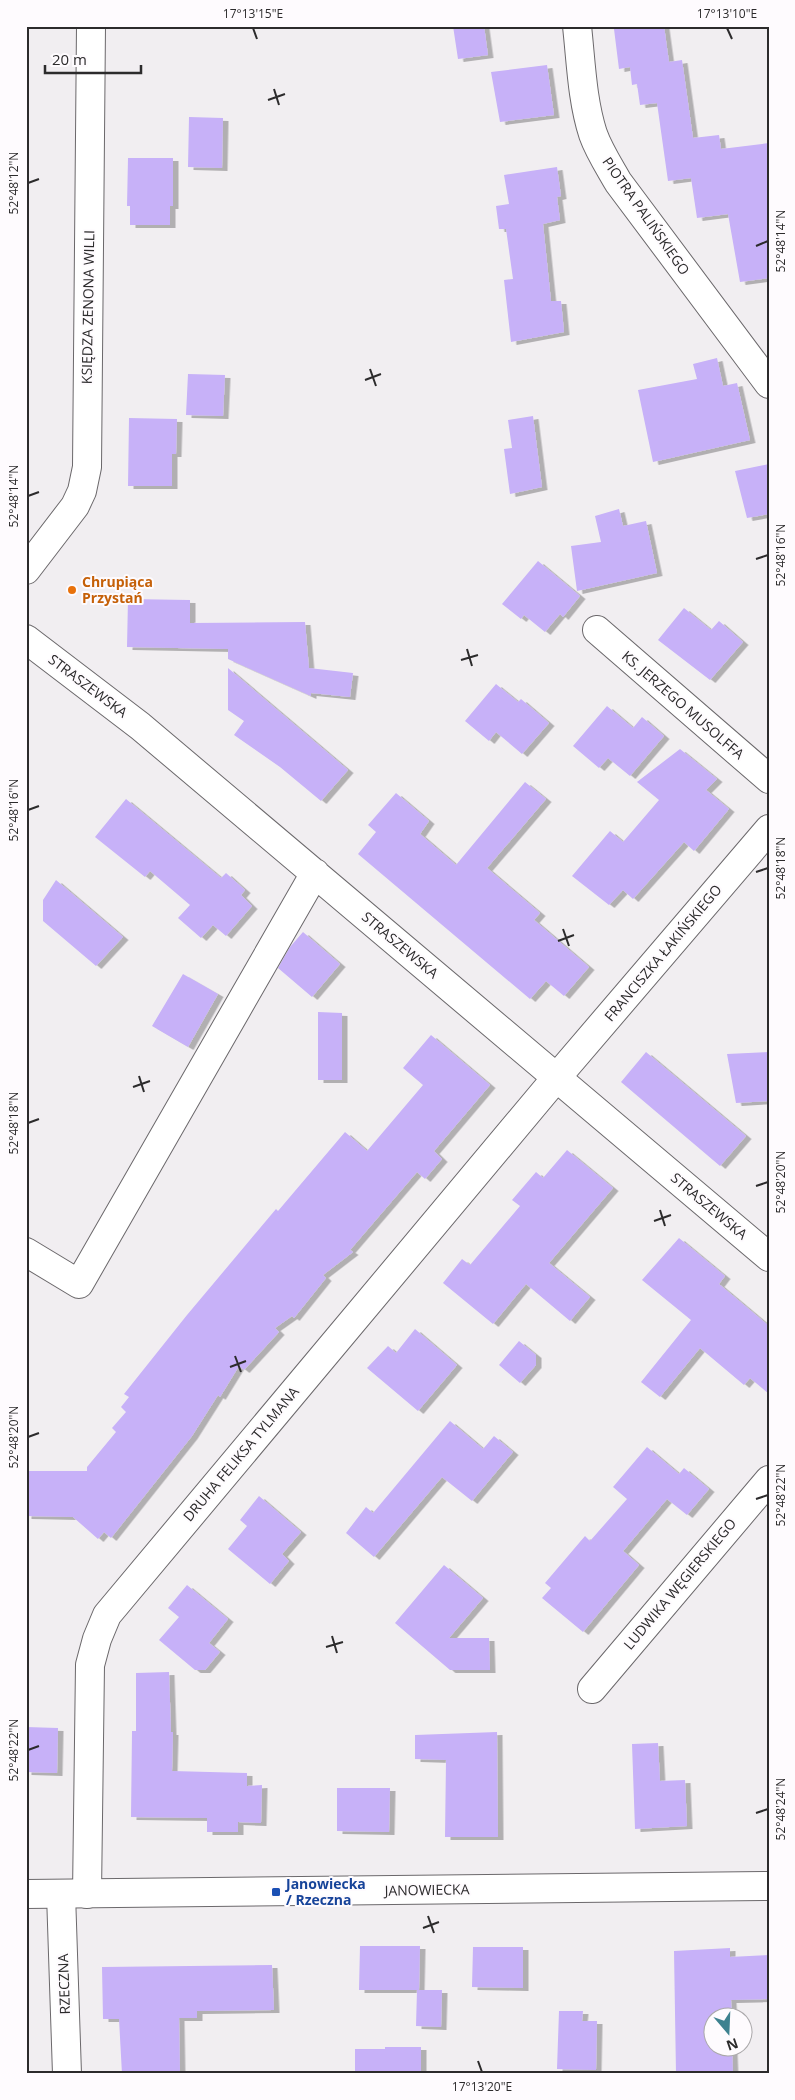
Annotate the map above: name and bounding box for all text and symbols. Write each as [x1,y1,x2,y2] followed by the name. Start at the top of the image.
[223,5,283,22] text: 17°13'15"E
[697,5,757,22] text: 17°13'10"E
[45,42,141,74] scale bar
[52,49,87,69] text: 20 m
[5,152,22,214] text: 52°48'12"N
[598,153,694,279] street label: PIOTRA PALIŃSKIEGO
[772,210,789,272] text: 52°48'14"N
[77,230,98,384] street label: KSIĘDZA ZENONA WILLI
[5,465,22,527] text: 52°48'14"N
[772,524,789,586] text: 52°48'16"N
[82,572,153,607] place label: Chrupiąca Przystań
[66,584,78,596] marker: Chrupiąca Przystań
[618,646,749,763] street label: KS. JERZEGO MUSOLFFA
[45,650,132,722] street label: STRASZEWSKA
[5,779,22,841] text: 52°48'16"N
[772,837,789,899] text: 52°48'18"N
[600,880,726,1025] street label: FRANCISZKA ŁAKIŃSKIEGO
[358,907,443,982] street label: STRASZEWSKA
[5,1092,22,1154] text: 52°48'18"N
[772,1151,789,1213] text: 52°48'20"N
[667,1168,752,1243] street label: STRASZEWSKA
[179,1382,303,1525] street label: DRUHA FELIKSA TYLMANA
[5,1406,22,1468] text: 52°48'20"N
[772,1464,789,1526] text: 52°48'22"N
[619,1514,740,1653] street label: LUDWIKA WĘGIERSKIEGO
[5,1719,22,1781] text: 52°48'22"N
[772,1778,789,1840] text: 52°48'24"N
[284,1874,366,1909] place label: Janowiecka / Rzeczna
[382,1879,470,1900] street label: JANOWIECKA
[270,1886,282,1898] marker: Janowiecka / Rzeczna
[53,1953,74,2015] street label: RZECZNA
[702,2008,752,2058] north arrow
[724,2034,741,2056] text: N
[452,2078,512,2095] text: 17°13'20"E

